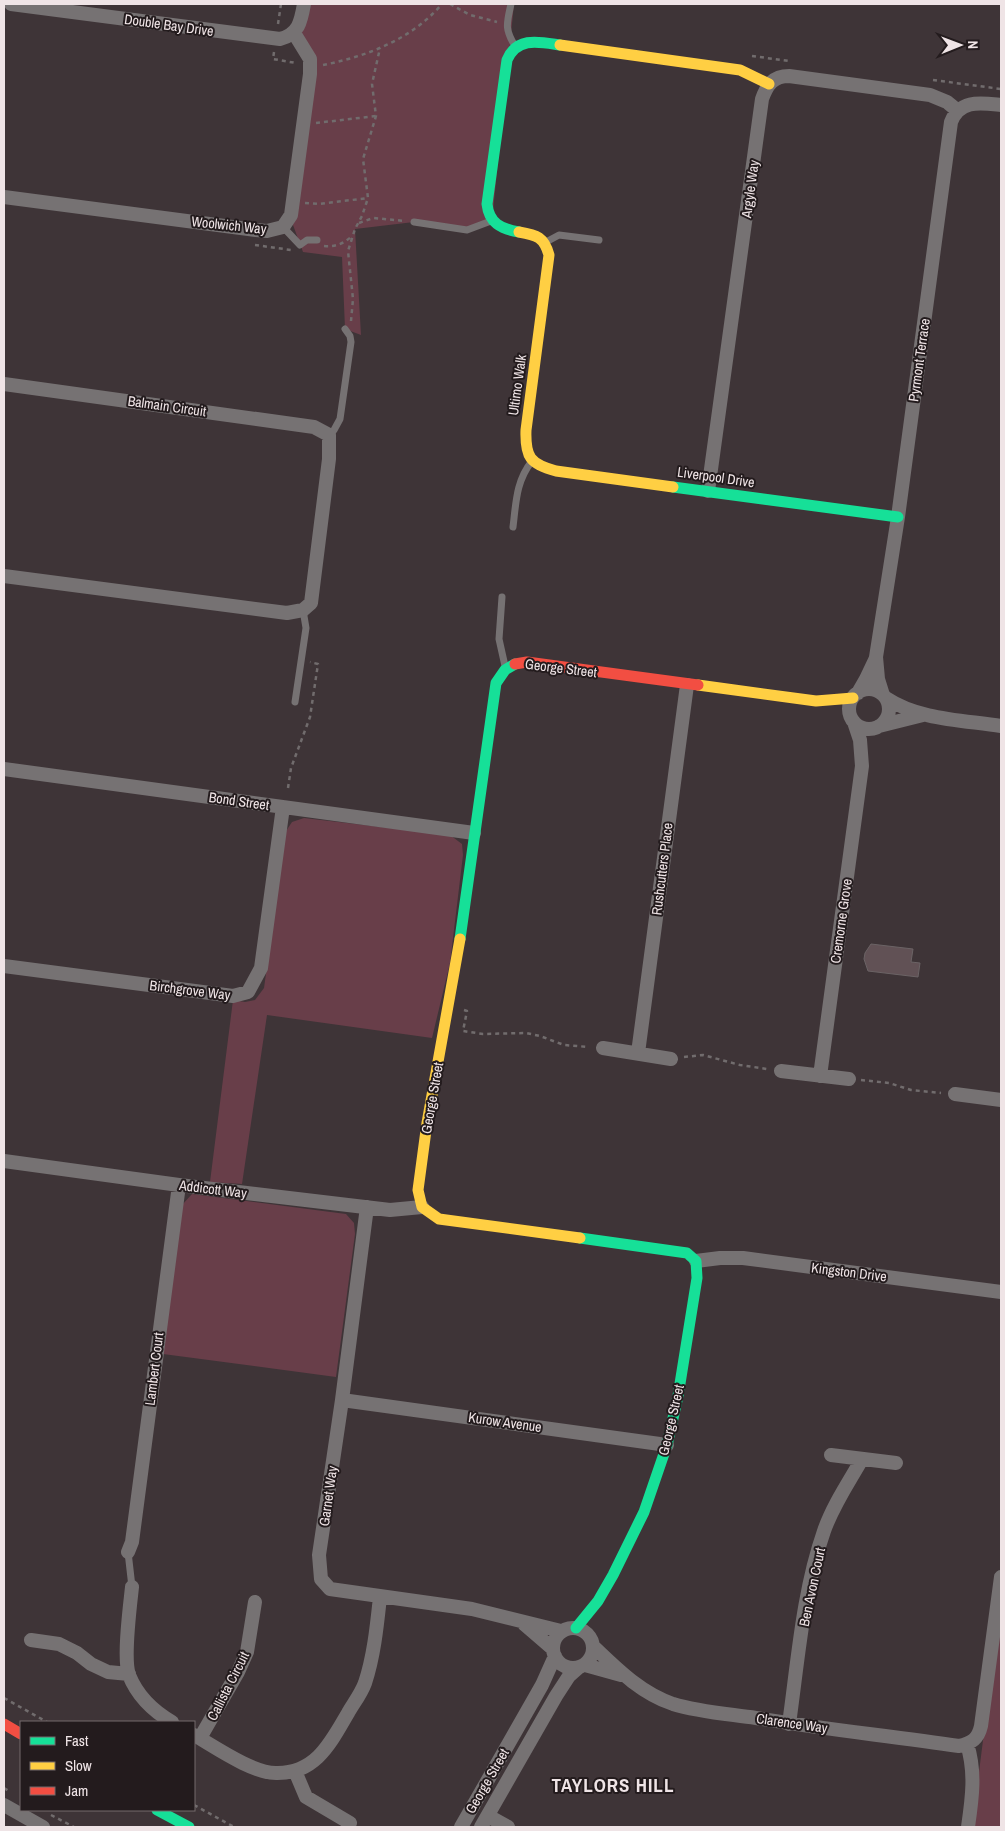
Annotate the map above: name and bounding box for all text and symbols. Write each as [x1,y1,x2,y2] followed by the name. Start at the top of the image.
[123,10,215,40] street label: Double Bay Drive
[935,20,985,70] north arrow
[964,40,982,49] text: N
[737,159,763,220] street label: Argyle Way
[191,212,268,238] street label: Woolwich Way
[904,317,934,403] street label: Pyrmont Terrace
[504,353,530,417] street label: Ultimo Walk
[127,392,207,420] street label: Balmain Circuit
[676,463,756,491] street label: Liverpool Drive
[524,655,598,681] street label: George Street
[208,788,270,814] street label: Bond Street
[647,822,677,916] street label: Rushcutters Place
[826,877,856,965] street label: Cremorne Grove
[149,976,232,1004] street label: Birchgrove Way
[417,1061,447,1135] street label: George Street
[177,1176,248,1202] street label: Addicott Way
[810,1258,888,1286] street label: Kingston Drive
[141,1331,167,1407] street label: Lambert Court
[654,1383,688,1457] street label: George Street
[467,1408,543,1436] street label: Kurow Avenue
[315,1464,341,1527] street label: Garnet Way
[795,1546,829,1628] street label: Ben Avon Court
[203,1648,253,1724] street label: Callista Circuit
[755,1709,829,1737] street label: Clarence Way
[20,1721,195,1811] legend
[65,1730,89,1751] text: Fast
[461,1745,513,1817] street label: George Street
[65,1755,92,1776] text: Slow
[552,1772,674,1798] district label: TAYLORS HILL
[65,1780,88,1801] text: Jam

